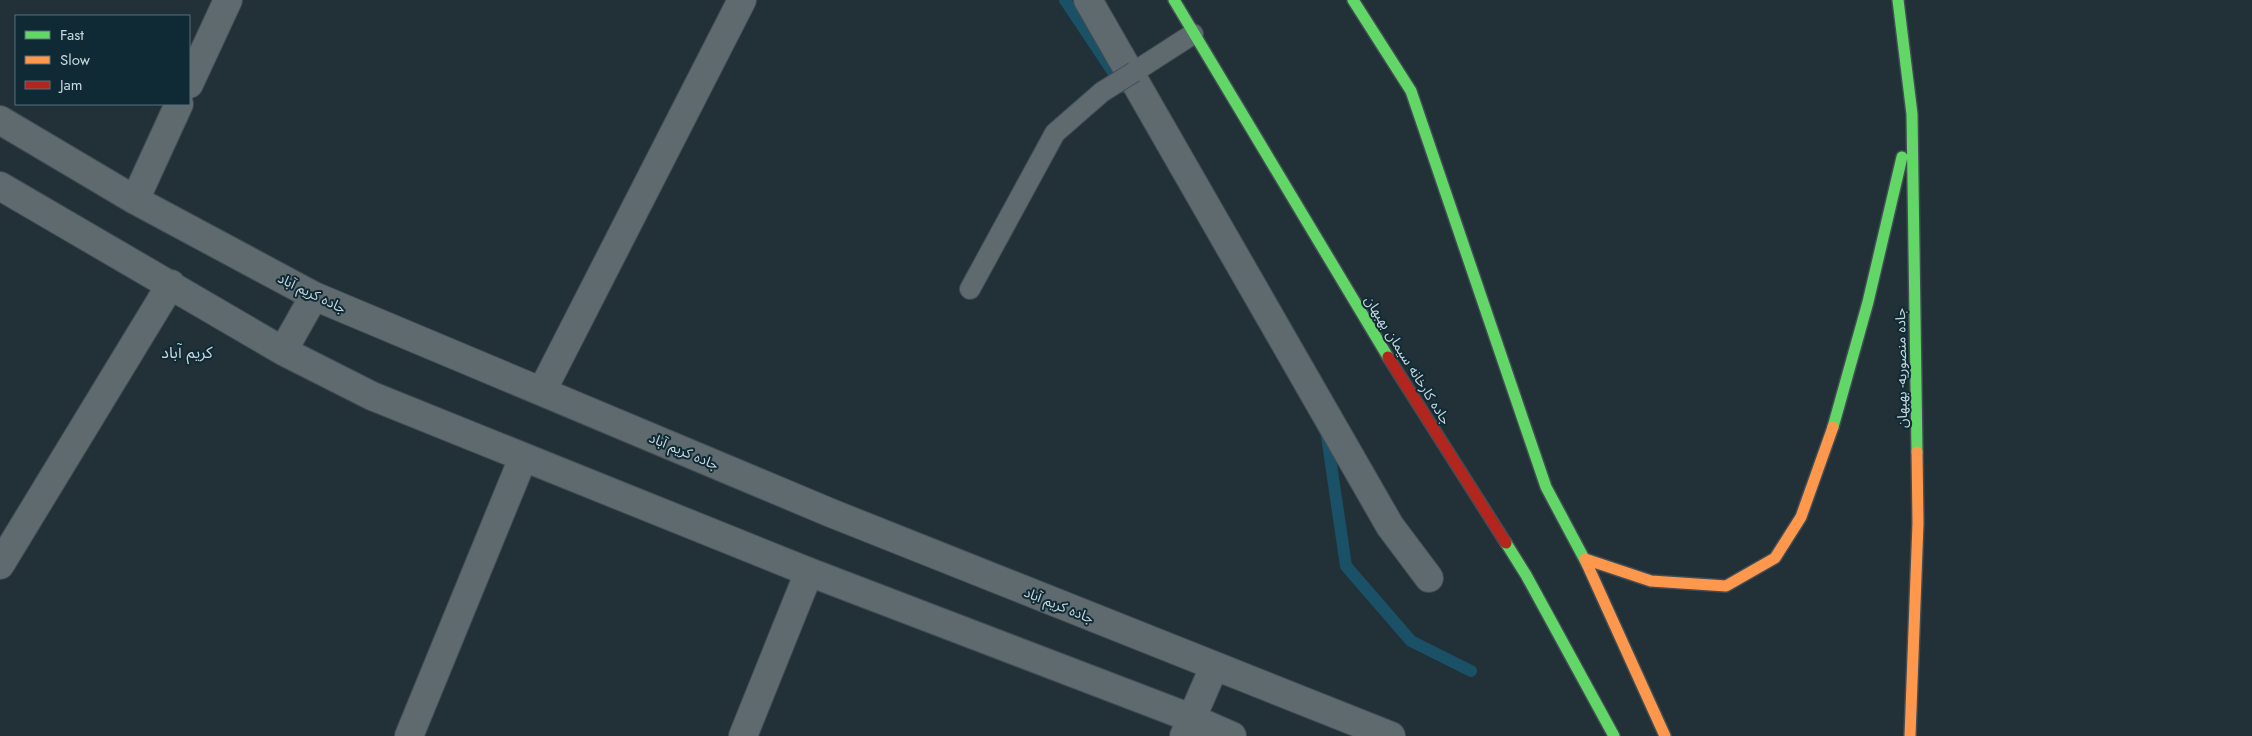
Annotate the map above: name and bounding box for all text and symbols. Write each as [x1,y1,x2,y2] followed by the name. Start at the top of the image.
[15,15,190,105] legend
[60,24,84,46] text: Fast
[60,49,91,71] text: Slow
[58,74,83,96] text: Jam
[274,268,350,319] street label: جاده کریم آباد
[1360,292,1456,428] street label: جاده کارخانه سیمان بهبهان
[1890,308,1912,428] street label: جاده منصوریه- بهبهان
[161,341,213,365] district label: کریم آباد
[646,427,722,476] street label: جاده کریم آباد
[1021,582,1097,629] street label: جاده کریم آباد

